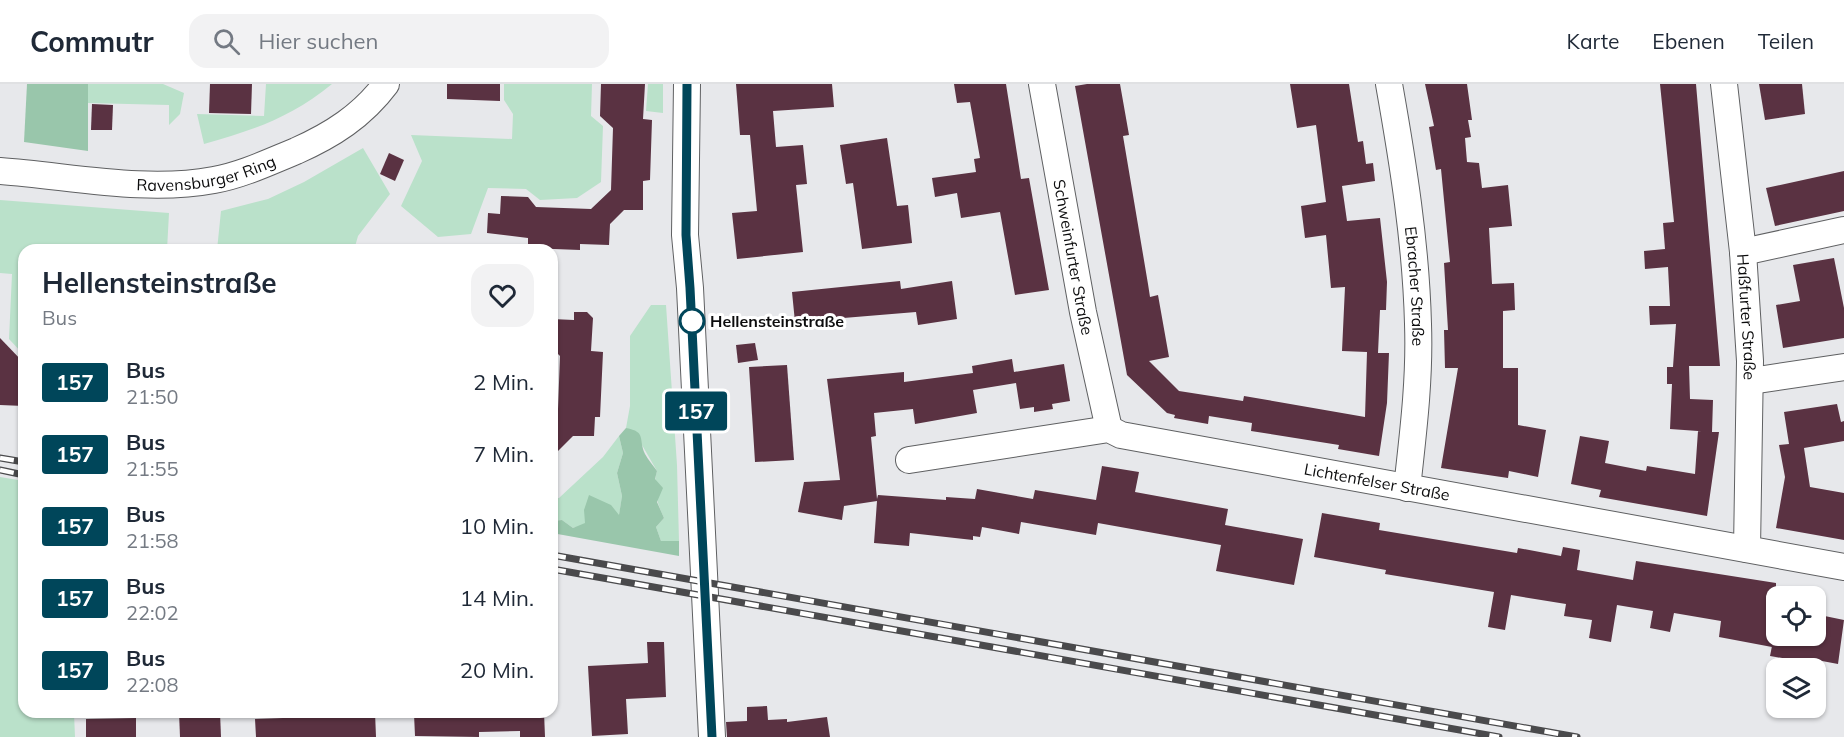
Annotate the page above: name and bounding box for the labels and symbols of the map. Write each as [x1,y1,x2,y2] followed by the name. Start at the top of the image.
[136,151,278,195] street label: Ravensburger Ring
[1049,178,1098,337] street label: Schweinfurter Straße
[1401,225,1428,346] street label: Ebracher Straße
[1733,253,1760,380] street label: Haßfurter Straße
[679,308,705,334] marker: Hellensteinstraße
[710,311,844,331] place label: Hellensteinstraße
[662,392,730,430] line badge: 157
[1303,459,1451,505] street label: Lichtenfelser Straße

